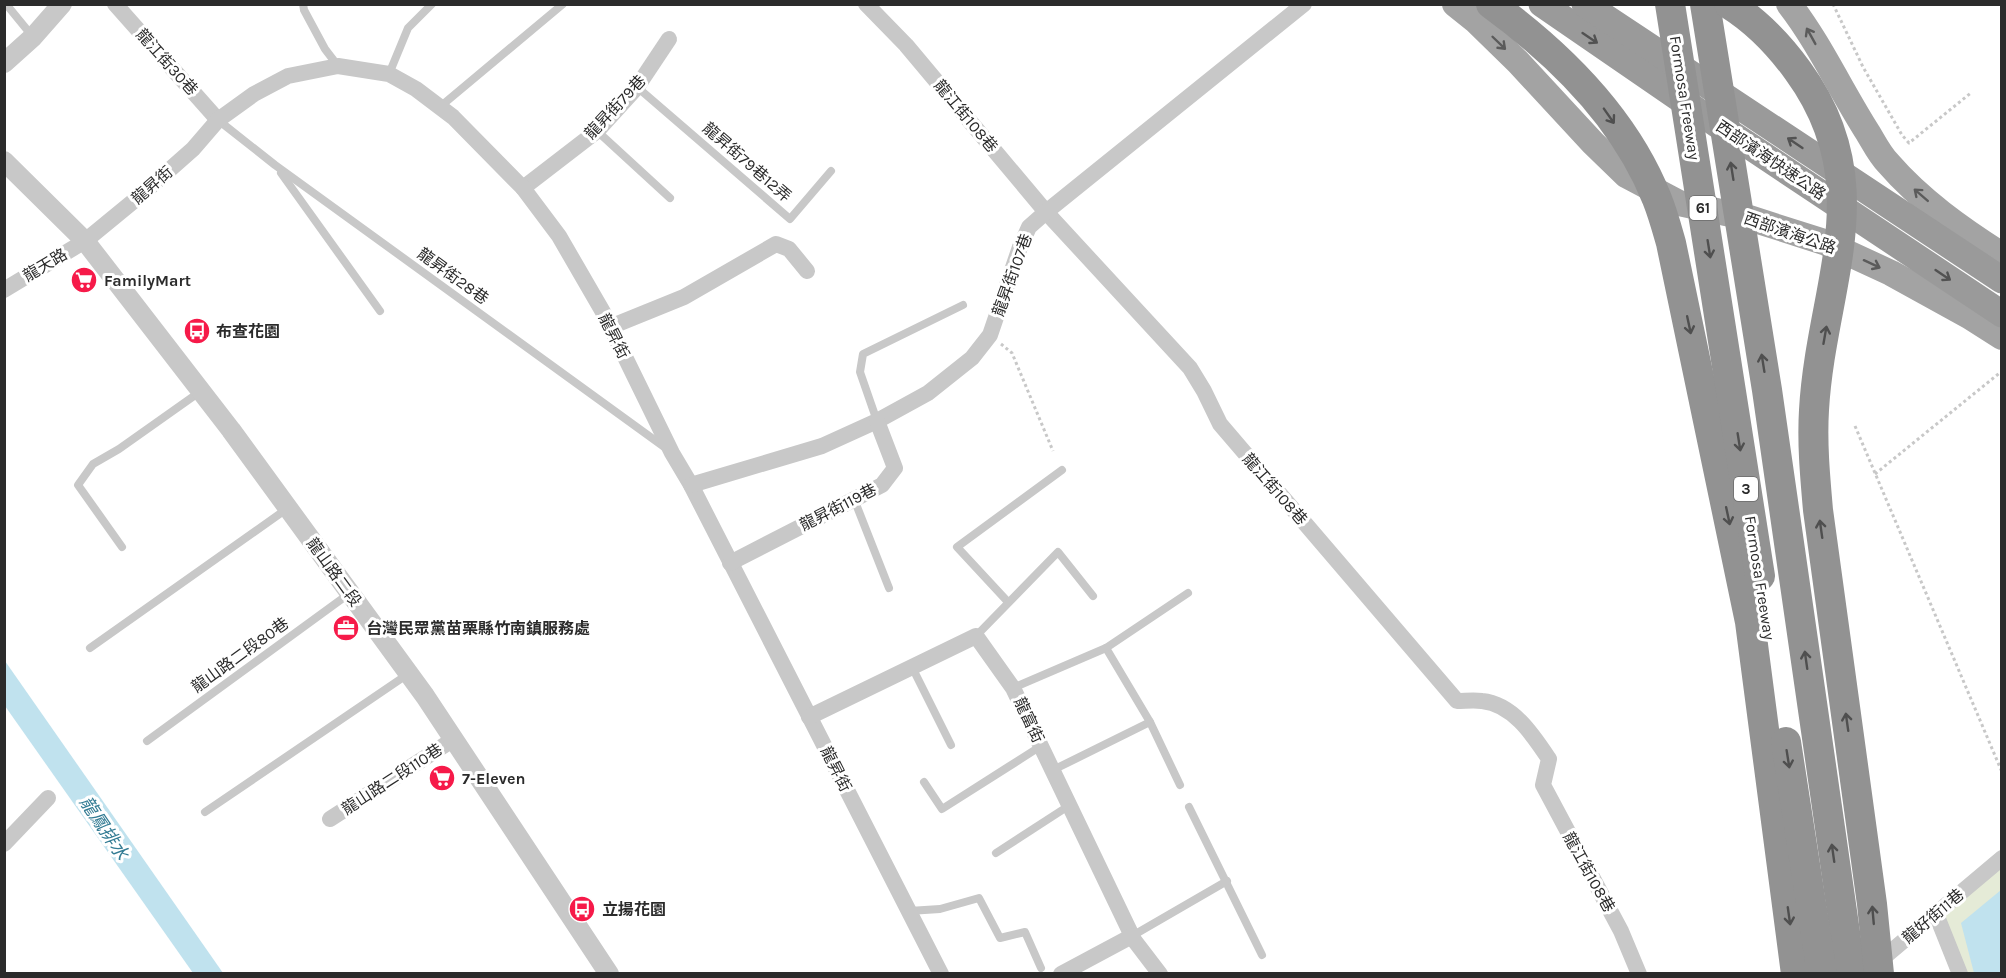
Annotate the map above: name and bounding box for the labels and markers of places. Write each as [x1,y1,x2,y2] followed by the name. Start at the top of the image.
[69,265,99,295] supermarket icon: FamilyMart
[104,271,191,290] place label: FamilyMart
[182,316,212,346] bus stop icon: 布查花園
[216,322,280,341] place label: 布查花園
[331,613,361,643] office icon: 台灣民眾黨苗栗縣竹南鎮服務處
[366,619,590,638] place label: 台灣民眾黨苗栗縣竹南鎮服務處
[427,763,457,793] supermarket icon: 7-Eleven
[462,769,525,788] place label: 7-Eleven
[567,894,597,924] bus stop icon: 立揚花園
[602,900,666,919] place label: 立揚花園

